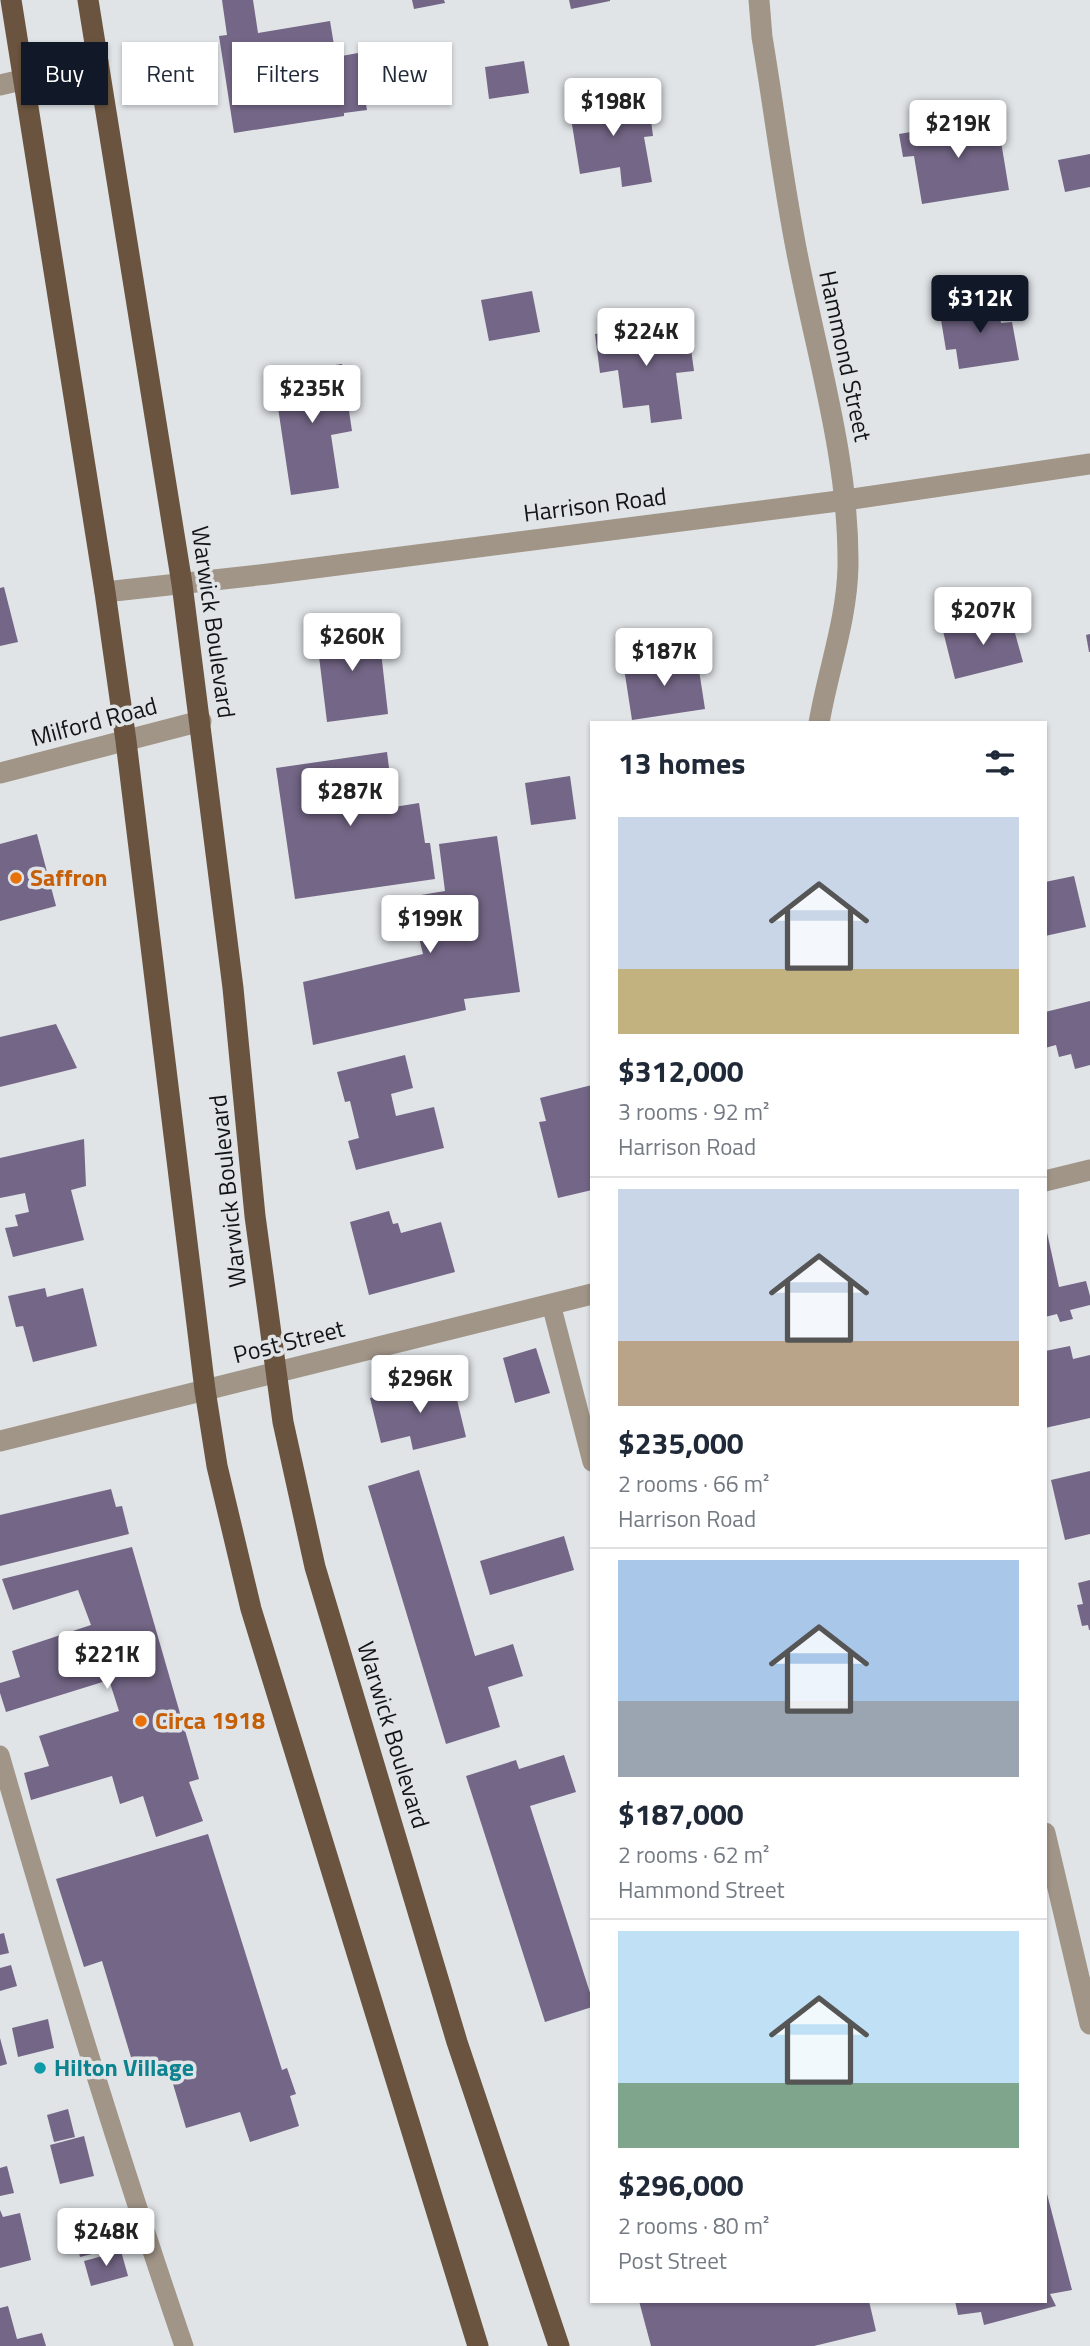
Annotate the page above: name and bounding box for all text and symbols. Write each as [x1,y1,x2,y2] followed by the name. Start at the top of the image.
[21,42,108,105] chip: Buy
[122,42,218,105] chip: Rent
[232,42,344,105] chip: Filters
[358,42,452,105] chip: New
[564,78,662,138] pin: $198K
[580,83,646,118] text: $198K
[909,100,1007,160] pin: $219K
[925,105,991,140] text: $219K
[810,267,882,445] street label: Hammond Street
[931,276,1029,335] pin: $312K
[947,280,1013,315] text: $312K
[597,308,695,368] pin: $224K
[613,313,679,348] text: $224K
[263,366,361,425] pin: $235K
[279,370,345,405] text: $235K
[521,477,669,531] street label: Harrison Road
[183,523,245,720] street label: Warwick Boulevard
[934,588,1032,647] pin: $207K
[950,592,1016,627] text: $207K
[303,614,401,673] pin: $260K
[319,618,385,653] text: $260K
[615,628,713,688] pin: $187K
[631,633,697,668] text: $187K
[27,687,161,755] street label: Milford Road
[618,740,745,786] text: 13 homes
[981,744,1019,782] icon: filters
[301,768,399,828] pin: $287K
[317,773,383,808] text: $287K
[30,859,107,895] place label: Saffron
[756,863,882,989] icon: home
[8,870,24,886] marker: Saffron
[381,895,479,955] pin: $199K
[397,900,463,935] text: $199K
[618,1048,744,1094] text: $312,000
[199,1093,255,1289] street label: Warwick Boulevard
[618,1094,769,1129] text: 3 rooms · 92 m²
[618,1129,756,1164] text: Harrison Road
[756,1235,882,1361] icon: home
[229,1310,349,1372] street label: Post Street
[371,1356,469,1415] pin: $296K
[387,1360,453,1395] text: $296K
[618,1420,744,1466] text: $235,000
[618,1466,769,1501] text: 2 rooms · 66 m²
[618,1501,756,1536] text: Harrison Road
[756,1606,882,1732] icon: home
[58,1632,156,1691] pin: $221K
[74,1636,140,1671] text: $221K
[348,1637,439,1833] street label: Warwick Boulevard
[155,1702,265,1738] place label: Circa 1918
[133,1713,149,1729] marker: Circa 1918
[618,1791,744,1837] text: $187,000
[618,1837,769,1872] text: 2 rooms · 62 m²
[618,1872,785,1907] text: Hammond Street
[756,1977,882,2103] icon: home
[54,2049,194,2085] place label: Hilton Village
[32,2060,48,2076] marker: Hilton Village
[618,2162,744,2208] text: $296,000
[57,2208,155,2268] pin: $248K
[618,2208,769,2243] text: 2 rooms · 80 m²
[73,2213,139,2248] text: $248K
[618,2243,727,2278] text: Post Street

